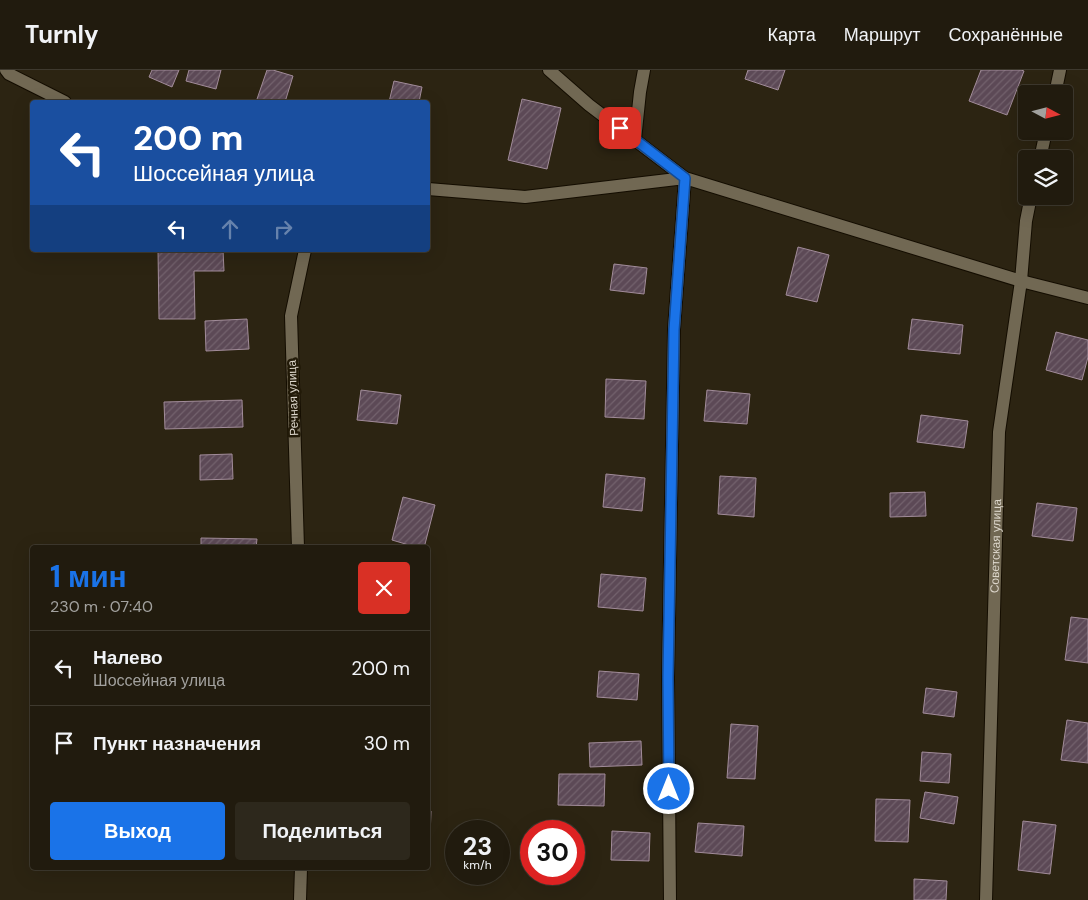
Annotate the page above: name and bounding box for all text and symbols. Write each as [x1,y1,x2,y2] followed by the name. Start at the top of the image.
[25,19,98,50] text: Turnly
[768,23,816,47] text: Карта
[844,23,920,47] text: Маршрут
[948,23,1063,47] text: Сохранённые
[1018,85,1072,140] north arrow
[1018,85,1073,205] map controls
[599,107,641,149] pin
[606,114,634,142] icon: arrive
[133,115,244,161] text: 200 m
[50,120,115,185] icon: left
[1018,150,1073,205] button: layers
[133,159,315,188] text: Шоссейная улица
[163,215,191,243] icon: left
[216,215,244,243] icon: ahead
[269,215,297,243] icon: right
[284,359,302,436] street label: Речная улица
[987,499,1005,593] street label: Советская улица
[50,557,127,596] text: 1 мин
[358,562,410,614] button: close
[50,596,153,617] text: 230 m · 07:40
[93,645,163,670] text: Налево
[50,654,78,682] icon: left
[351,656,410,681] text: 200 m
[93,670,225,691] text: Шоссейная улица
[50,729,78,757] icon: arrive
[93,731,261,756] text: Пункт назначения
[364,731,410,756] text: 30 m
[642,762,694,814] position arrow
[50,802,225,860] button: Выход
[235,802,410,860] button: Поделиться
[520,820,585,885] speed limit sign: 30
[463,830,492,863] text: 23
[463,857,492,873] text: km/h

